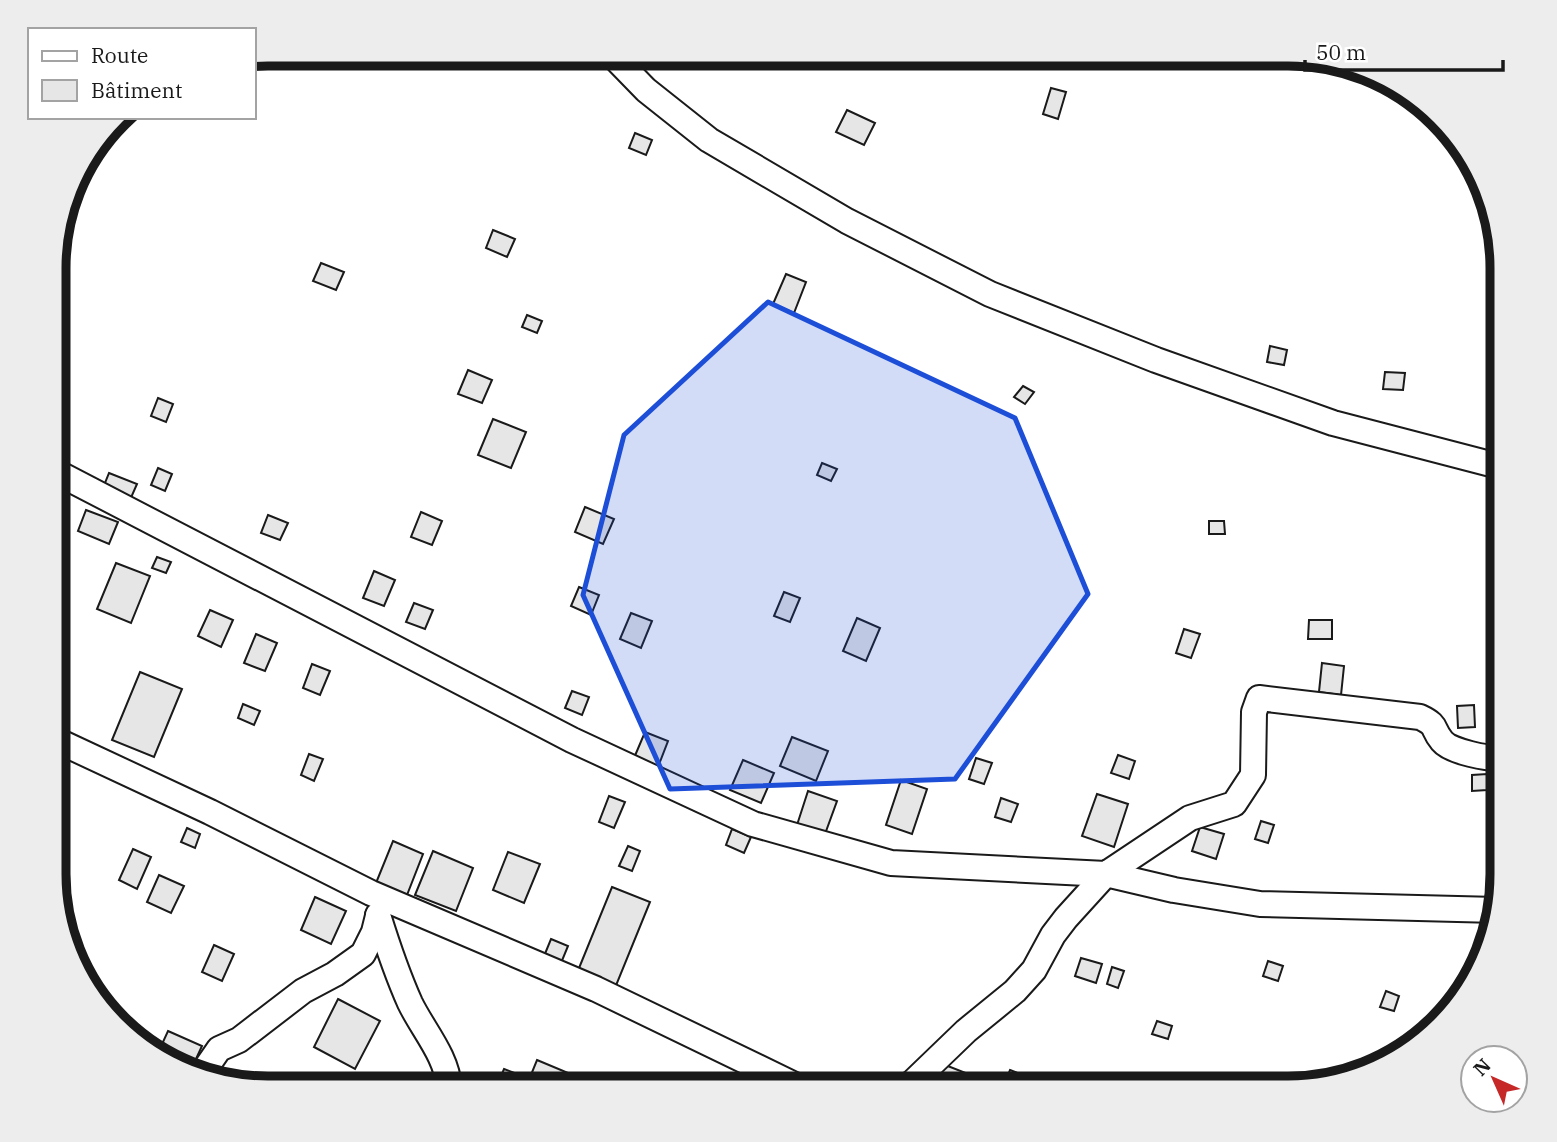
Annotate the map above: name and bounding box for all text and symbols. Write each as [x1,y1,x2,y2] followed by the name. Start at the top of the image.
[28,28,256,119] legend
[1305,28,1503,72] scale bar
[1316,38,1366,66] text: 50 m
[91,41,148,69] text: Route
[91,76,182,104] text: Bâtiment
[1459,1044,1529,1114] north arrow
[1468,1053,1496,1081] text: N

